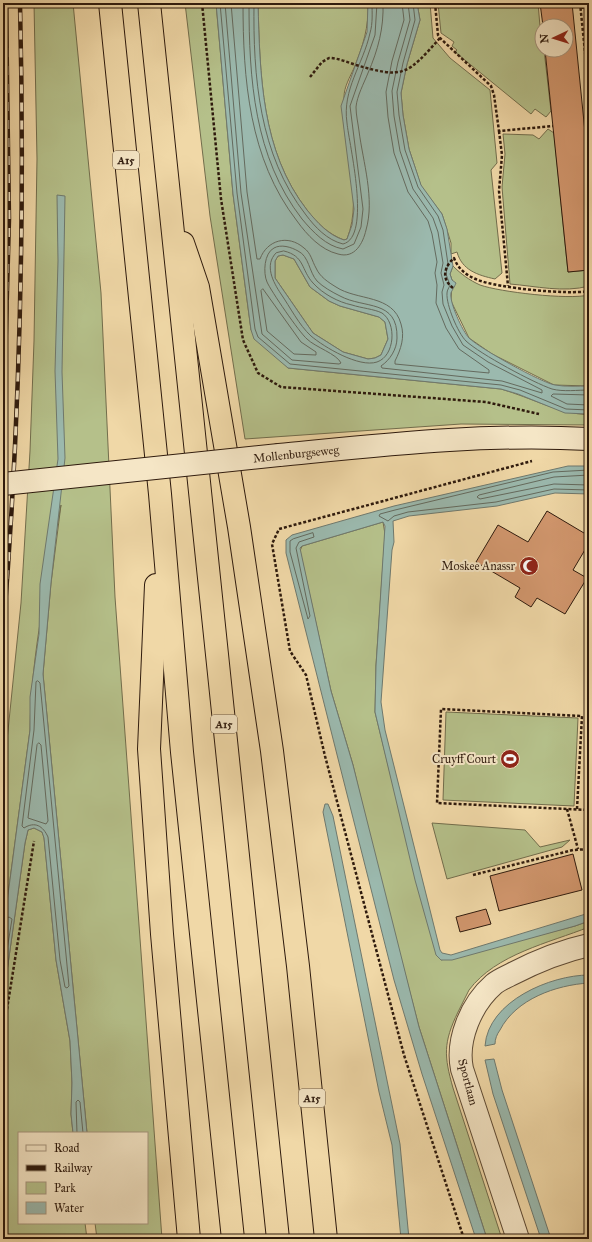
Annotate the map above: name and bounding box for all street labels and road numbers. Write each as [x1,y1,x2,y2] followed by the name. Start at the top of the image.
[113,151,139,169] road number: A15
[252,442,340,466] street label: Mollenburgseweg
[211,715,237,733] road number: A15
[455,1057,481,1107] street label: Sportlaan
[299,1089,325,1107] road number: A15

